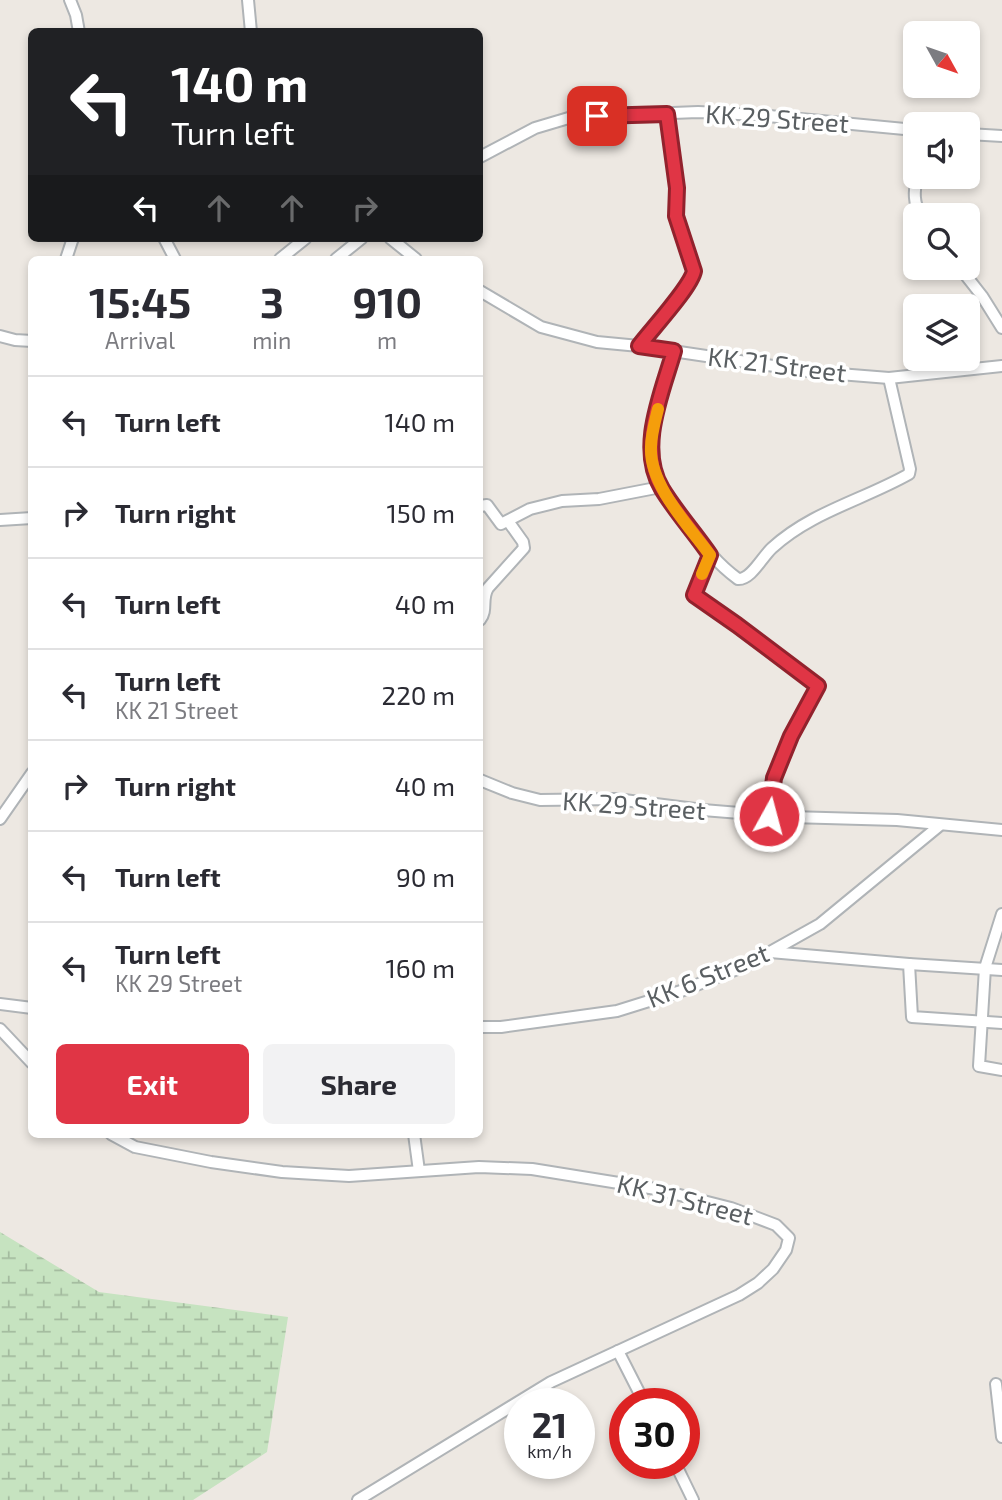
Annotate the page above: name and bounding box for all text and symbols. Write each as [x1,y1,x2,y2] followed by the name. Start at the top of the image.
[903,21,980,98] north arrow
[903,21,980,371] map controls
[171,53,308,112] text: 140 m
[56,56,147,147] icon: left
[567,86,627,146] pin
[578,97,616,135] icon: arrive
[704,97,850,138] street label: KK 29 Street
[903,112,980,189] button: sound
[171,113,295,151] text: Turn left
[127,189,165,227] icon: left
[200,189,238,227] icon: ahead
[273,189,311,227] icon: ahead
[346,189,384,227] icon: right
[903,203,980,280] button: search
[89,276,191,326] text: 15:45
[260,276,284,326] text: 3
[352,276,422,326] text: 910
[903,294,980,371] button: layers
[105,326,175,354] text: Arrival
[252,326,291,354] text: min
[377,326,397,354] text: m
[706,340,848,387] street label: KK 21 Street
[56,403,94,441] icon: left
[115,406,221,437] text: Turn left
[384,406,455,437] text: 140 m
[56,494,94,532] icon: right
[115,497,236,528] text: Turn right
[386,497,455,528] text: 150 m
[56,585,94,623] icon: left
[115,588,221,619] text: Turn left
[395,588,455,619] text: 40 m
[115,665,221,696] text: Turn left
[56,676,94,714] icon: left
[382,679,455,710] text: 220 m
[115,696,238,724] text: KK 21 Street
[56,767,94,805] icon: right
[115,770,236,801] text: Turn right
[395,770,455,801] text: 40 m
[732,779,806,853] position arrow
[561,784,707,825] street label: KK 29 Street
[56,858,94,896] icon: left
[115,861,221,892] text: Turn left
[396,861,455,892] text: 90 m
[642,936,773,1013] street label: KK 6 Street
[115,938,221,969] text: Turn left
[56,949,94,987] icon: left
[386,952,455,983] text: 160 m
[115,969,242,997] text: KK 29 Street
[56,1044,249,1124] button: Exit
[263,1044,455,1124] button: Share
[614,1167,757,1230] street label: KK 31 Street
[609,1388,700,1479] speed limit sign: 30
[532,1403,567,1445] text: 21
[527,1440,572,1462] text: km/h

